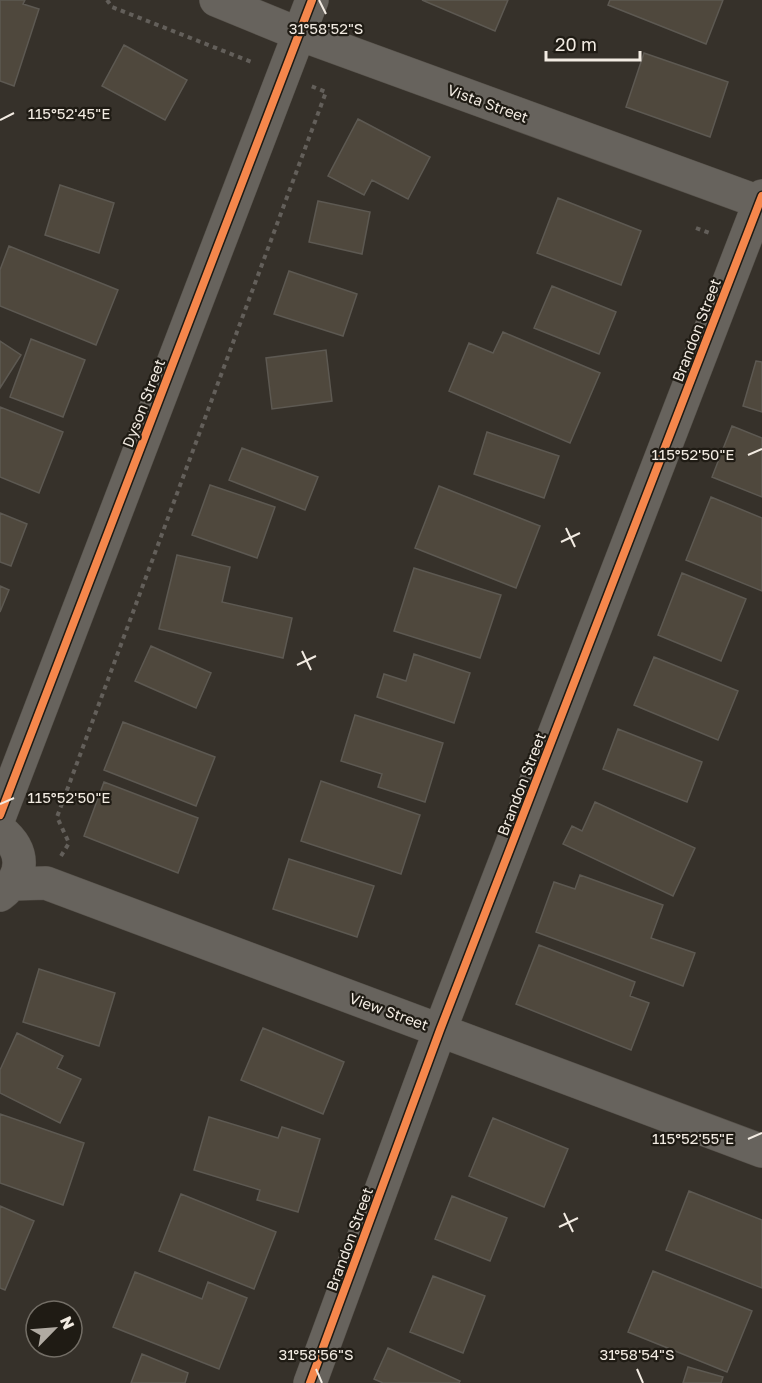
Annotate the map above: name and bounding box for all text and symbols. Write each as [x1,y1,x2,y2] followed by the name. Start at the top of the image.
[289,19,363,37] text: 31°58'52"S
[546,24,640,62] scale bar
[555,33,597,55] text: 20 m
[445,80,531,126] street label: Vista Street
[28,104,110,122] text: 115°52'45"E
[668,276,724,384] street label: Brandon Street
[118,356,168,450] street label: Dyson Street
[652,445,734,463] text: 115°52'50"E
[493,730,549,838] street label: Brandon Street
[28,788,110,806] text: 115°52'50"E
[347,988,431,1034] street label: View Street
[652,1129,734,1147] text: 115°52'55"E
[322,1185,376,1293] street label: Brandon Street
[24,1299,84,1359] north arrow
[56,1313,79,1332] text: N
[278,1345,354,1363] text: 31°58'56"S
[599,1345,675,1363] text: 31°58'54"S

